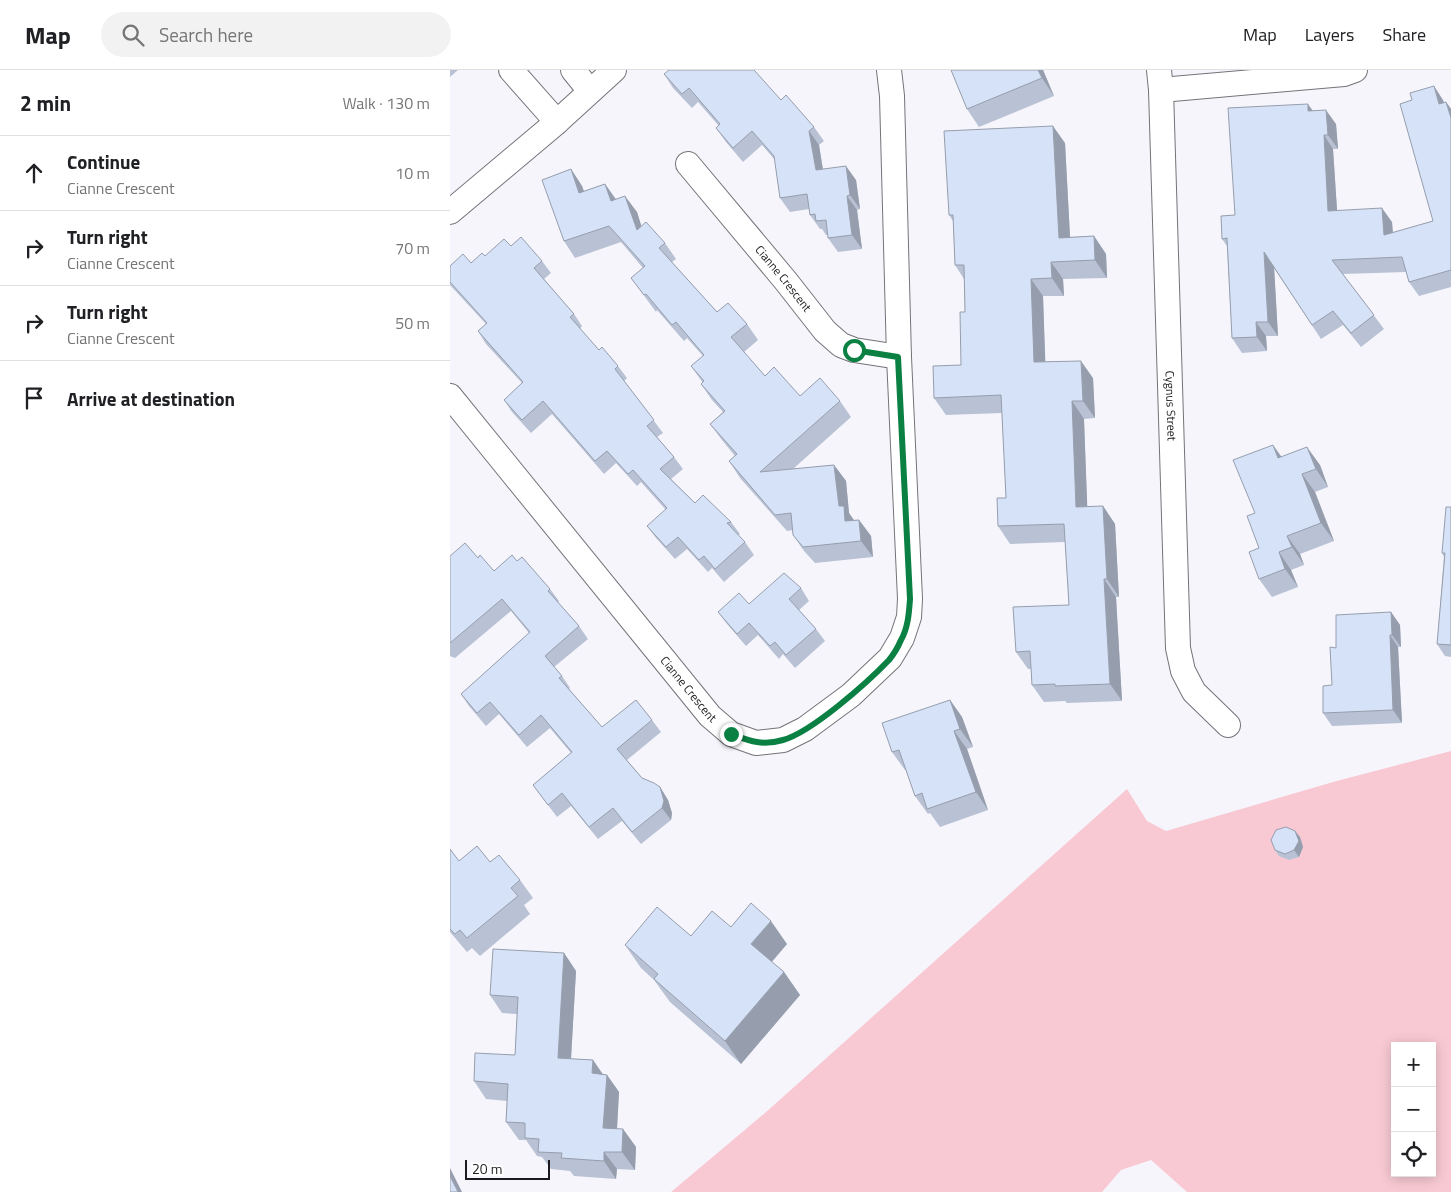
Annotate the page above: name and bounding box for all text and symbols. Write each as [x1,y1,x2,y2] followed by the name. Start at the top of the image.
[101,12,451,57] search box
[25,17,71,53] text: Map
[159,20,253,49] text: Search here
[119,21,147,49] icon: search
[1243,21,1277,48] text: Map
[1305,21,1354,48] text: Layers
[1382,21,1426,48] text: Share
[20,87,71,119] text: 2 min
[342,91,430,115] text: Walk · 130 m
[67,147,140,176] text: Continue
[20,159,48,187] icon: ahead
[395,161,430,185] text: 10 m
[67,176,175,200] text: Cianne Crescent
[67,222,148,251] text: Turn right
[20,234,48,262] icon: right
[395,236,430,260] text: 70 m
[751,241,817,316] street label: Cianne Crescent
[67,251,175,275] text: Cianne Crescent
[67,297,148,326] text: Turn right
[20,309,48,337] icon: right
[395,311,430,335] text: 50 m
[67,326,175,350] text: Cianne Crescent
[843,339,866,362] route start
[1161,370,1182,442] street label: Cygnus Street
[20,384,48,412] icon: arrive
[67,384,235,413] text: Arrive at destination
[656,652,722,727] street label: Cianne Crescent
[720,723,743,746] route end
[1391,1042,1436,1177] map controls
[1391,1042,1436,1087] button: +
[1391,1087,1436,1132] button: −
[1391,1132,1436,1177] button: locate
[465,1157,550,1180] scale bar
[472,1158,502,1179] text: 20 m

